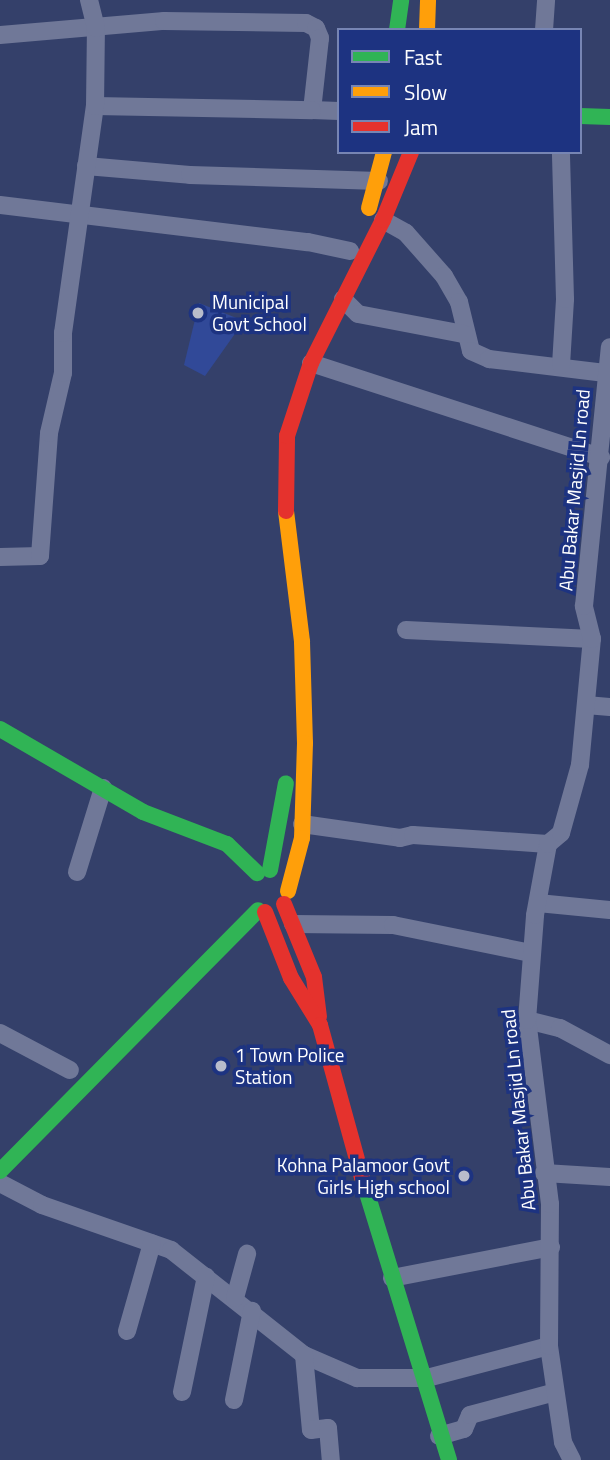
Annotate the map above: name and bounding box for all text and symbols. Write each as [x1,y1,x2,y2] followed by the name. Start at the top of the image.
[337,28,582,154] legend
[404,41,442,73] text: Fast
[404,76,447,108] text: Slow
[404,111,438,143] text: Jam
[212,291,307,335] place label: Municipal Govt School
[190,305,206,321] marker: Municipal Govt School
[554,388,594,592] street label: Abu Bakar Masjid Ln road
[496,1008,540,1212] street label: Abu Bakar Masjid Ln road
[235,1044,344,1088] place label: 1 Town Police Station
[213,1058,229,1074] marker: 1 Town Police Station
[277,1154,450,1198] place label: Kohna Palamoor Govt Girls High school
[456,1168,472,1184] marker: Kohna Palamoor Govt Girls High school

